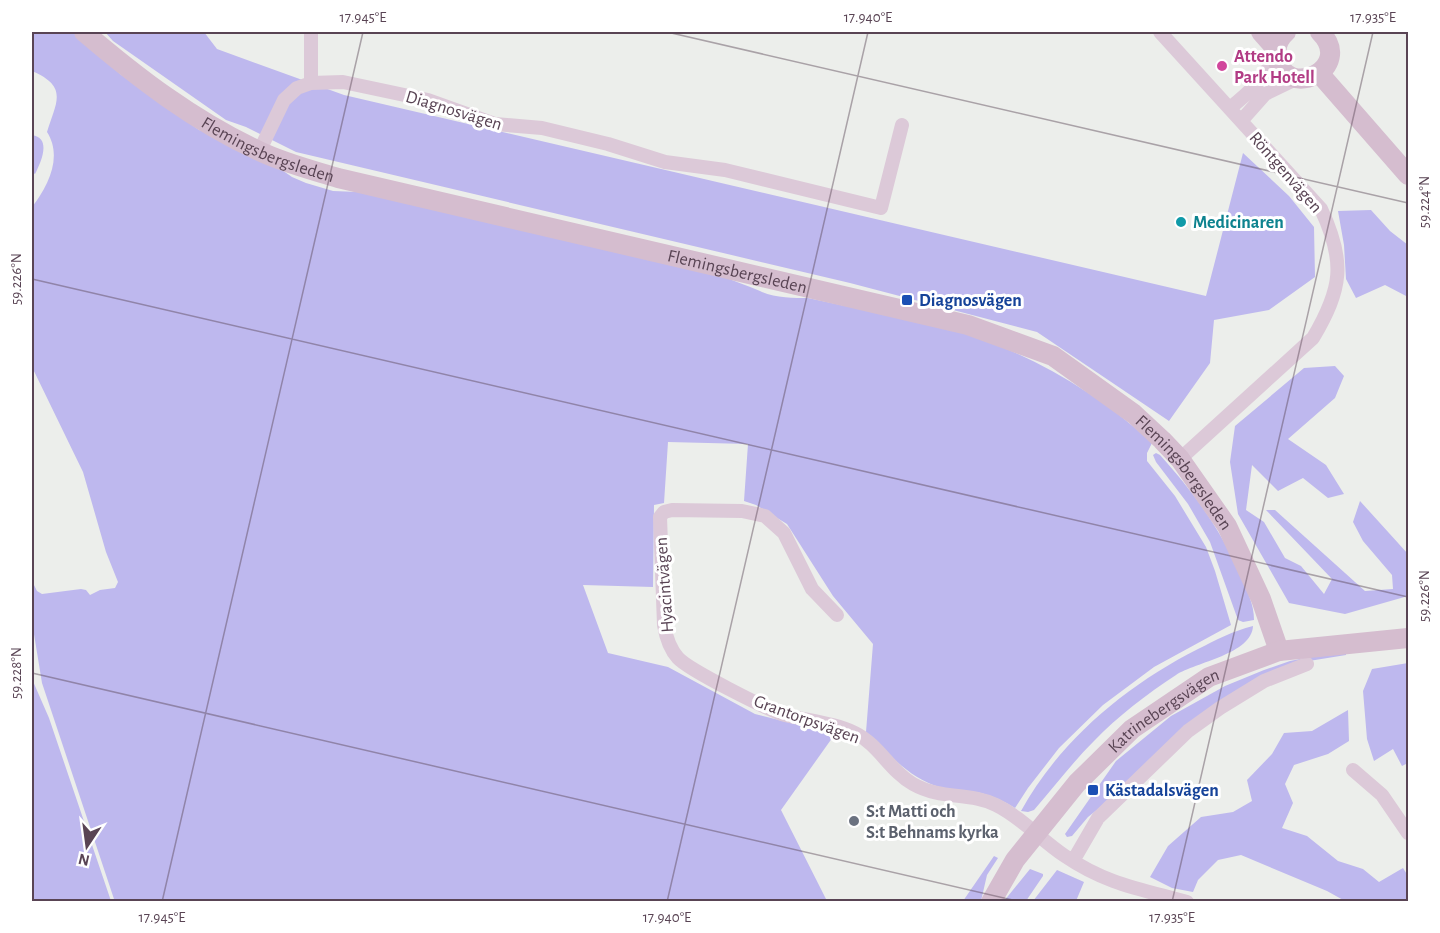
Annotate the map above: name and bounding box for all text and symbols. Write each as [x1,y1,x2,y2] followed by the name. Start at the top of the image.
[339,10,387,25] text: 17.945°E
[844,10,892,25] text: 17.940°E
[1350,10,1396,25] text: 17.935°E
[1234,48,1315,87] place label: Attendo Park Hotell
[1215,59,1229,73] marker: Attendo Park Hotell
[403,88,504,134] street label: Diagnosvägen
[198,114,336,186] street label: Flemingsbergsleden
[1245,129,1325,217] street label: Röntgenvägen
[1417,176,1432,228] text: 59.224°N
[1193,214,1284,232] place label: Medicinaren
[1174,215,1188,229] marker: Medicinaren
[666,247,809,297] street label: Flemingsbergsleden
[9,253,24,305] text: 59.226°N
[919,292,1022,310] place label: Diagnosvägen
[900,293,914,307] marker: Diagnosvägen
[1131,412,1235,534] street label: Flemingsbergsleden
[653,537,677,633] street label: Hyacintvägen
[1417,570,1432,622] text: 59.226°N
[9,647,24,699] text: 59.228°N
[1105,666,1222,757] street label: Katrinebergsvägen
[751,692,862,747] street label: Grantorpsvägen
[1105,782,1219,800] place label: Kästadalsvägen
[1086,783,1100,797] marker: Kästadalsvägen
[866,803,999,842] place label: S:t Matti och S:t Behnams kyrka
[847,814,861,828] marker: S:t Matti och S:t Behnams kyrka
[57,816,117,876] north arrow
[77,851,91,869] text: N
[138,910,186,925] text: 17.945°E
[643,910,691,925] text: 17.940°E
[1149,910,1195,925] text: 17.935°E

